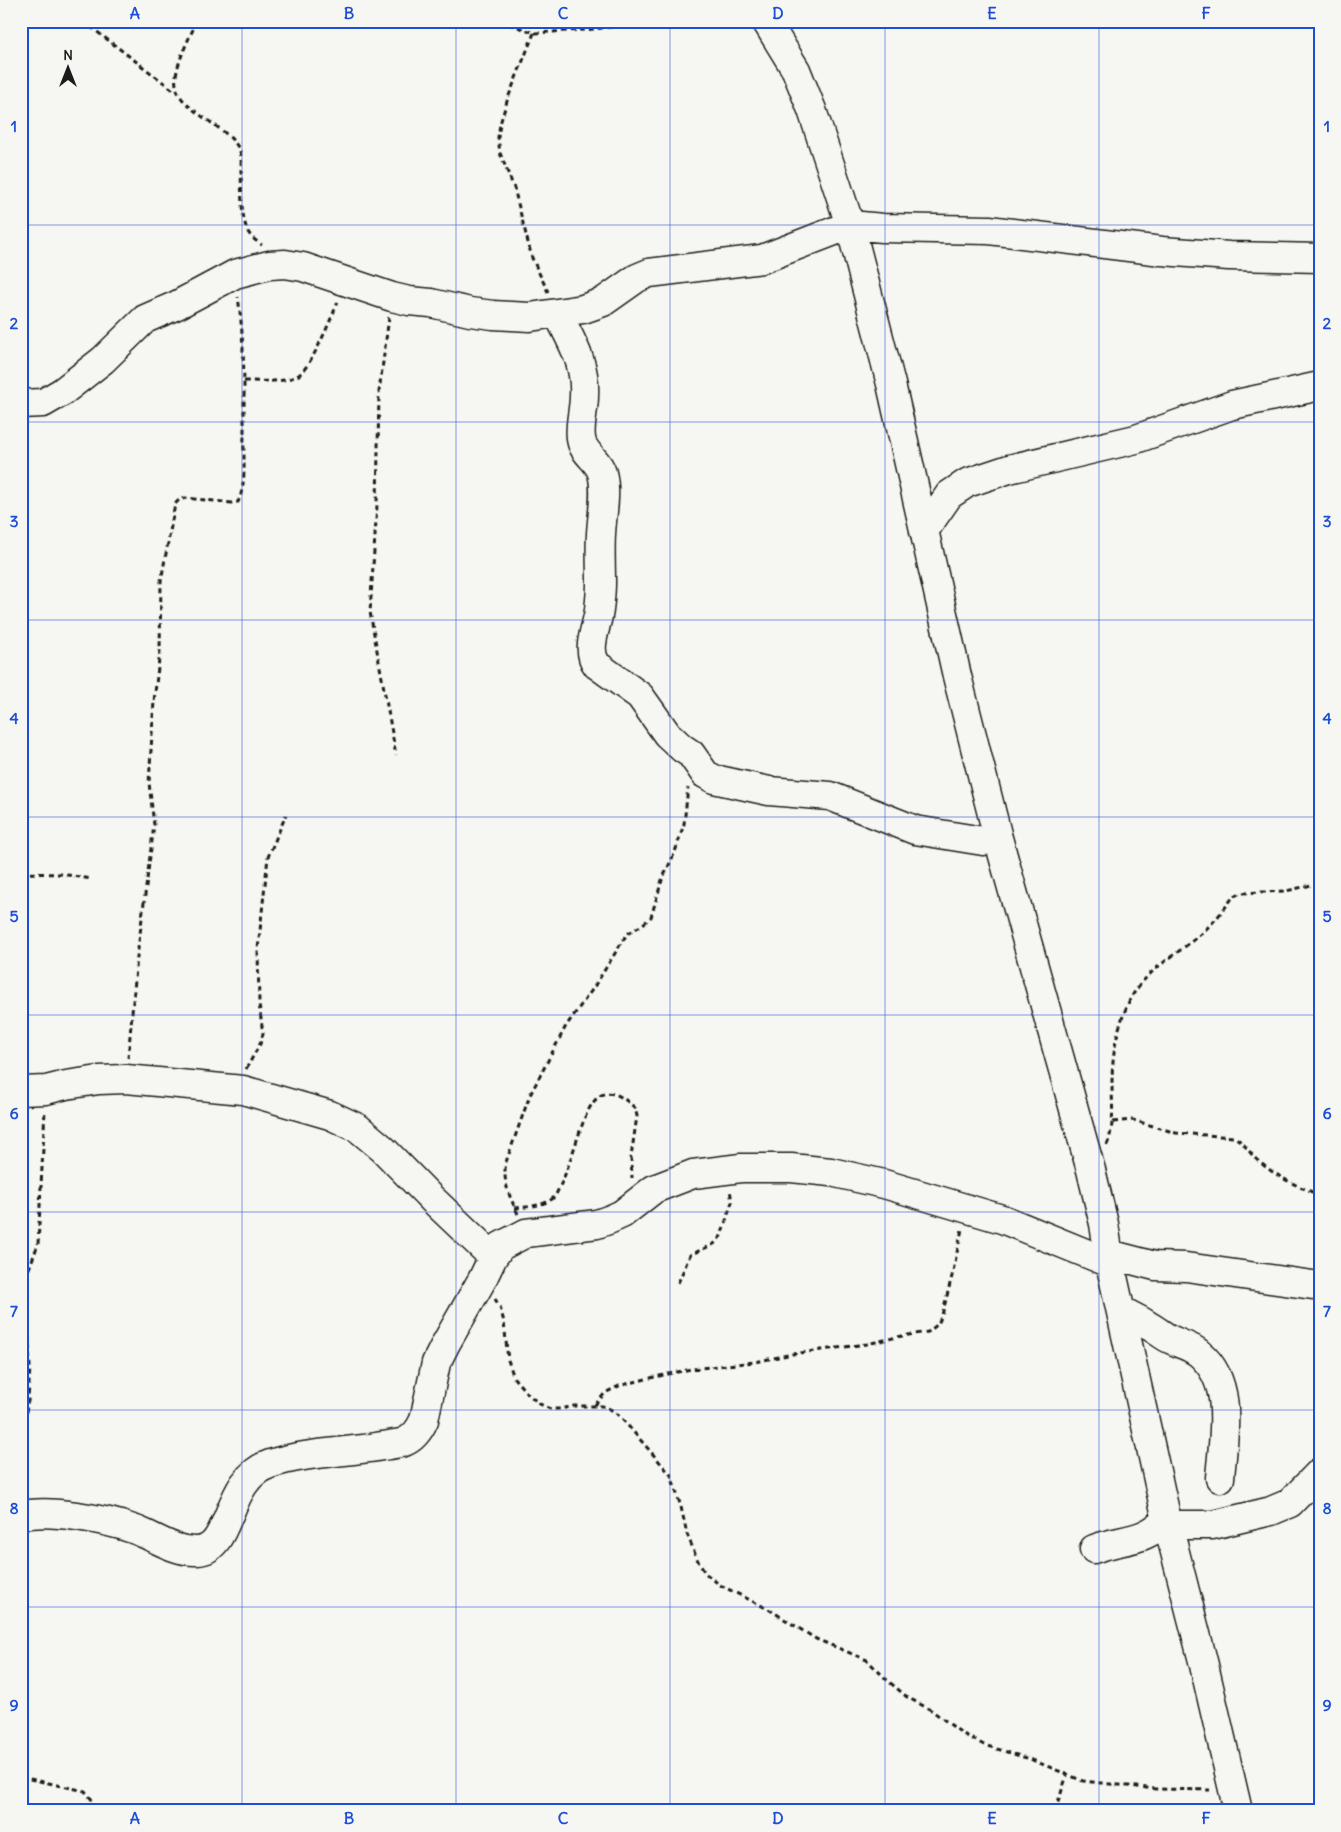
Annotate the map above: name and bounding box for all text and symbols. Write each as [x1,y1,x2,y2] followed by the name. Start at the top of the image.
[130,3,140,23] text: A
[344,3,355,23] text: B
[558,3,569,23] text: C
[772,3,784,23] text: D
[987,3,997,23] text: E
[1201,3,1211,23] text: F
[42,42,92,92] north arrow
[63,46,73,64] text: N
[11,116,17,136] text: 1
[1324,116,1330,136] text: 1
[10,313,19,333] text: 2
[1323,313,1332,333] text: 2
[9,511,19,531] text: 3
[1322,511,1332,531] text: 3
[9,708,19,728] text: 4
[1322,708,1332,728] text: 4
[9,906,19,926] text: 5
[1322,906,1332,926] text: 5
[9,1103,19,1123] text: 6
[1322,1103,1332,1123] text: 6
[10,1301,18,1321] text: 7
[1323,1301,1331,1321] text: 7
[9,1498,19,1518] text: 8
[1322,1498,1332,1518] text: 8
[9,1695,19,1715] text: 9
[1322,1695,1332,1715] text: 9
[130,1808,140,1828] text: A
[344,1808,355,1828] text: B
[558,1808,569,1828] text: C
[772,1808,784,1828] text: D
[987,1808,997,1828] text: E
[1201,1808,1211,1828] text: F

